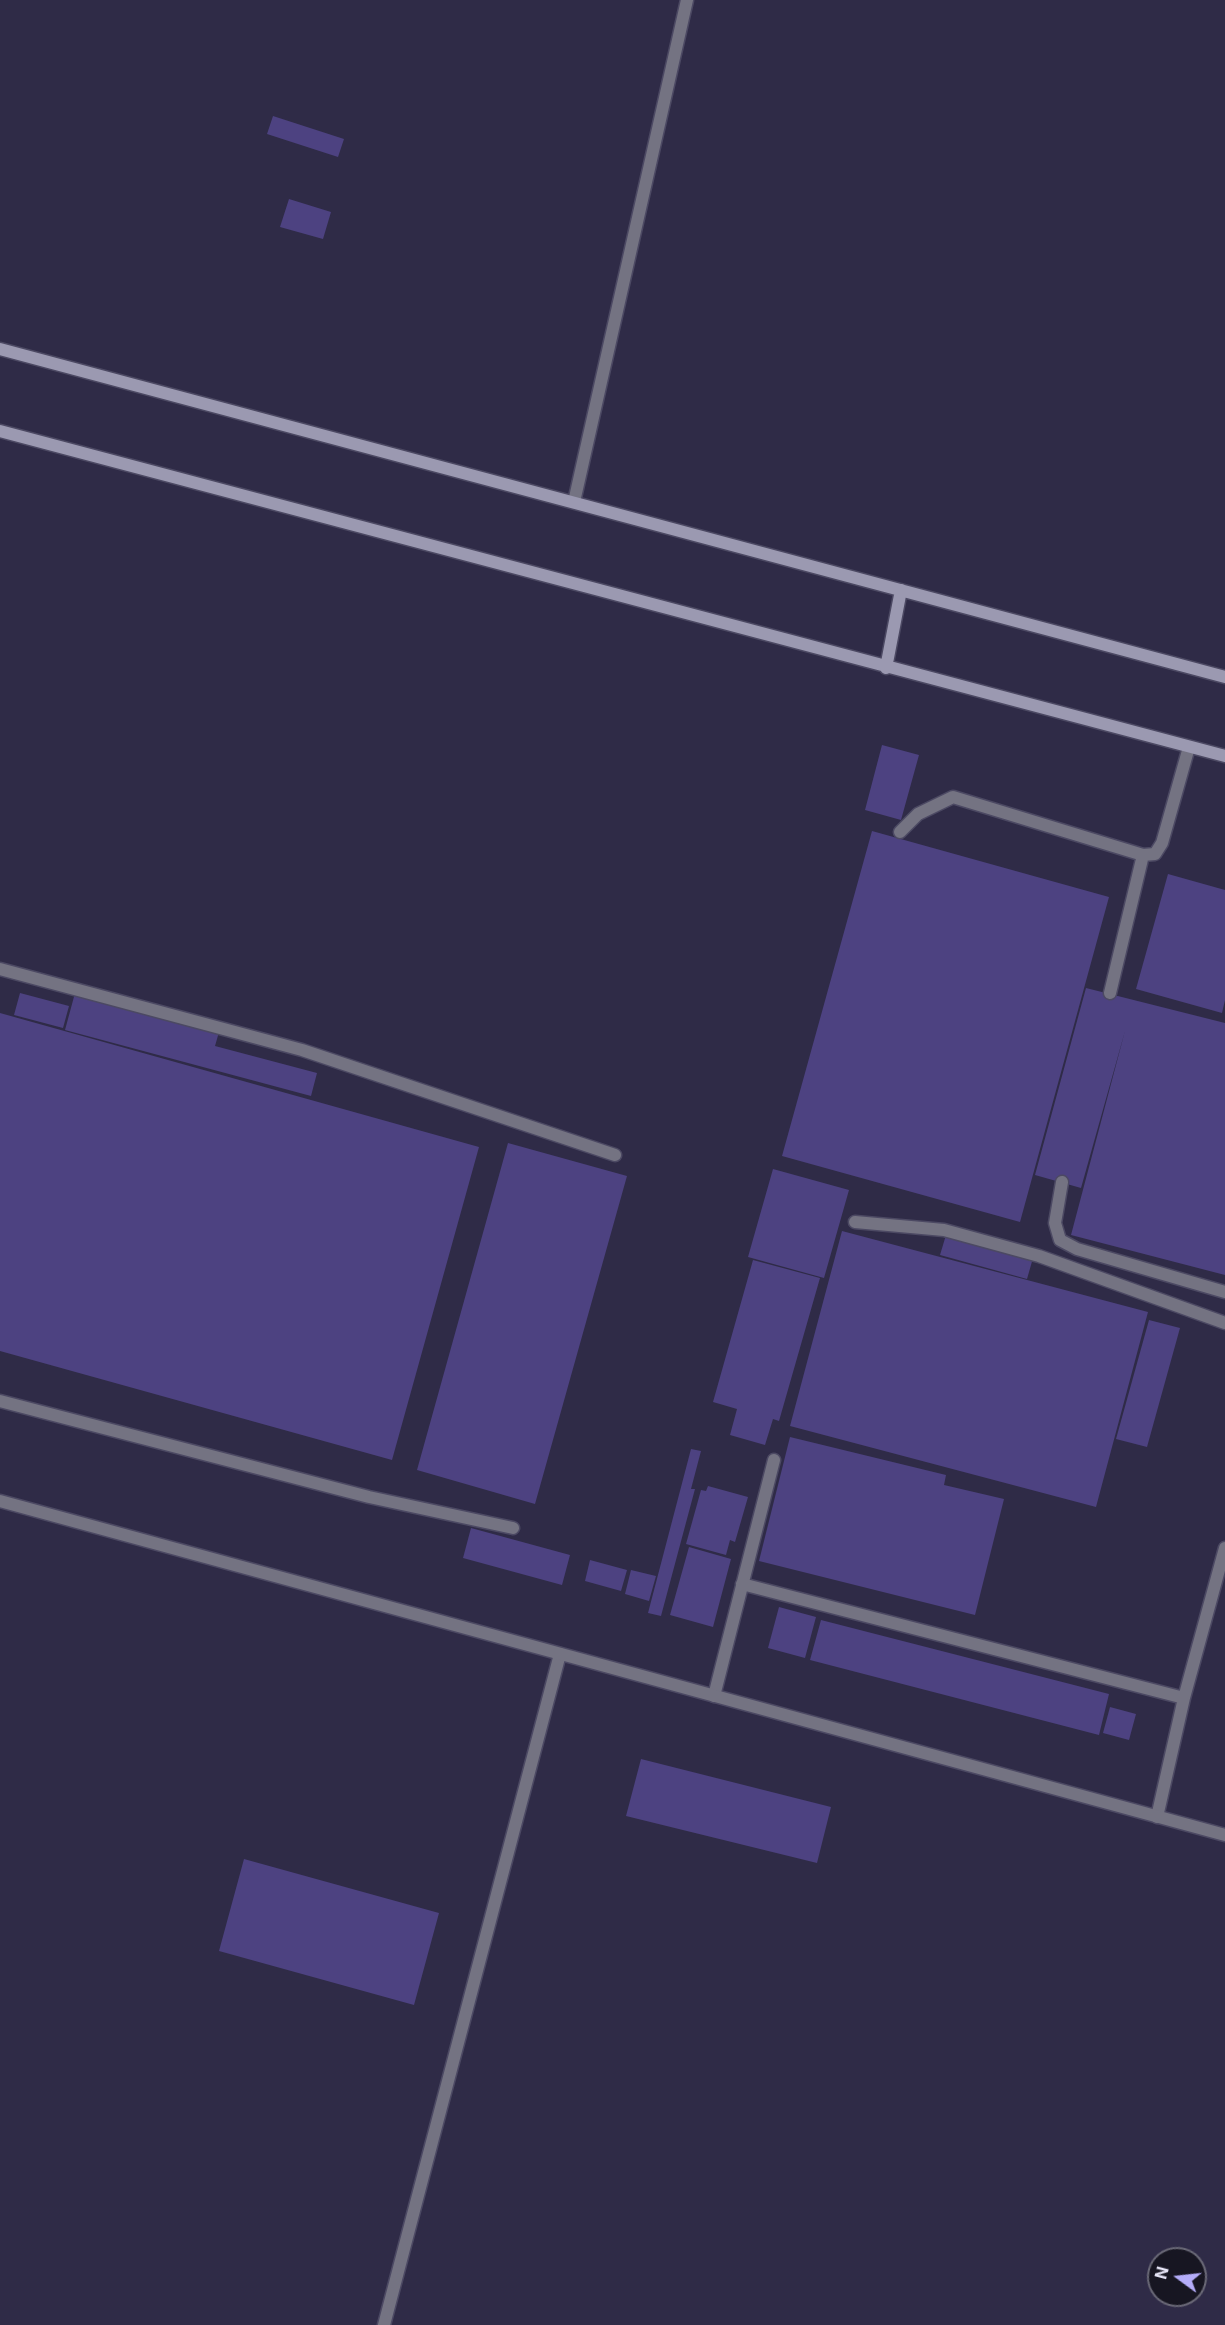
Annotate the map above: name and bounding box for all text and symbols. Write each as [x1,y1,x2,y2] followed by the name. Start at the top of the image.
[1147,2247,1207,2307] north arrow
[1150,2264,1173,2281] text: N

